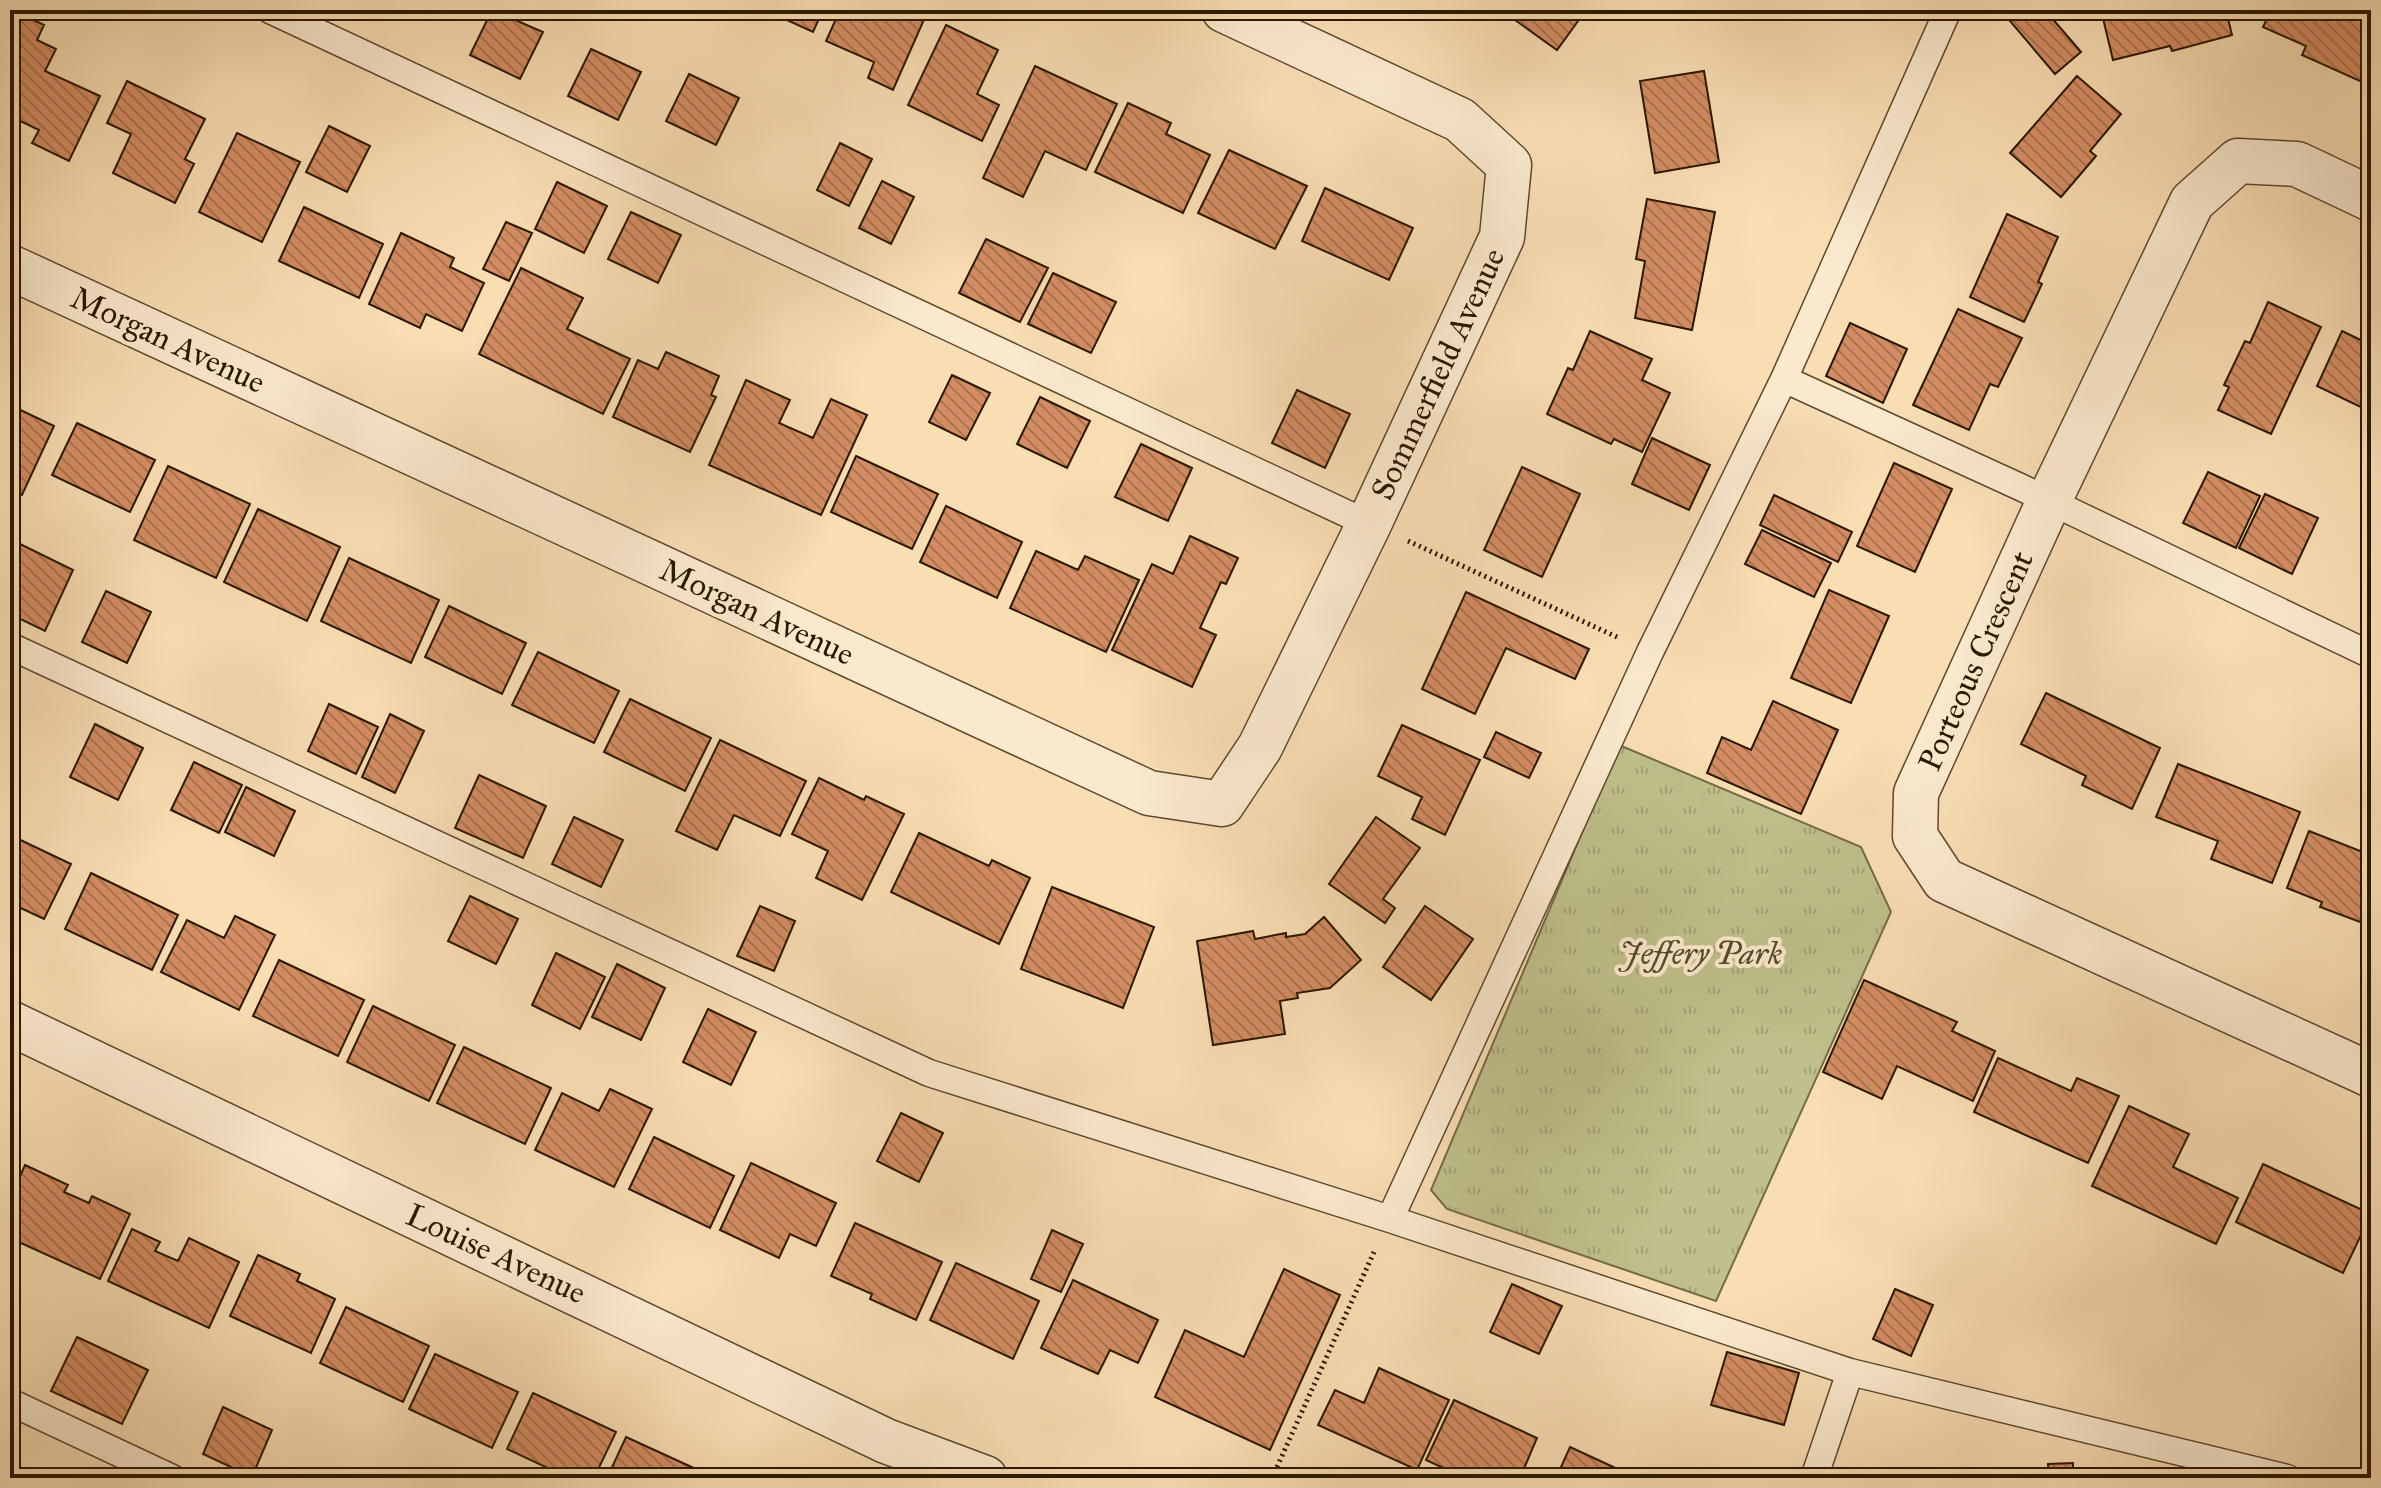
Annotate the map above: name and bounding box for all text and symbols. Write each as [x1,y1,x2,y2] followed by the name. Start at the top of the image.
[1363,242,1513,506] street label: Sommerfield Avenue
[65,278,271,402] street label: Morgan Avenue
[1910,545,2042,777] street label: Porteous Crescent
[654,550,860,674] street label: Morgan Avenue
[1618,934,1782,973] park label: Jeffery Park
[400,1195,592,1313] street label: Louise Avenue

